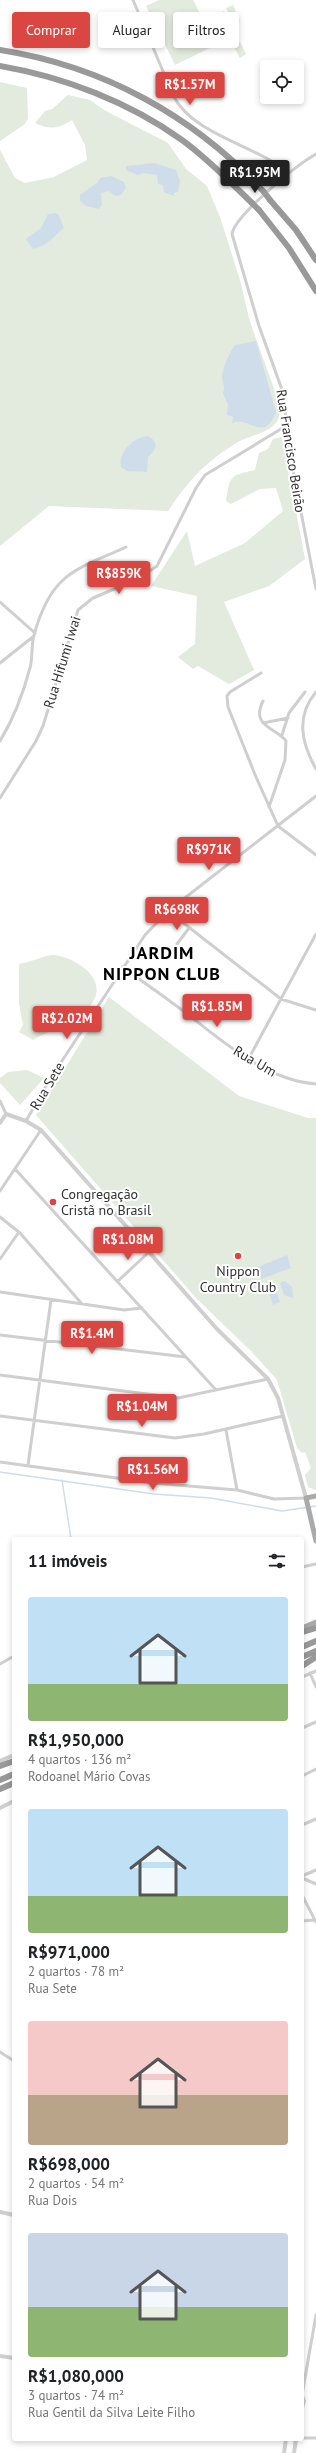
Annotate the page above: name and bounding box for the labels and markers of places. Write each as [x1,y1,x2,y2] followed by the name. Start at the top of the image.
[153,72,227,106] pin: R$1.57M
[218,160,292,194] pin: R$1.95M
[86,561,152,595] pin: R$859K
[176,837,242,871] pin: R$971K
[144,897,210,931] pin: R$698K
[180,994,254,1028] pin: R$1.85M
[30,1006,104,1040] pin: R$2.02M
[61,1185,151,1219] place label: Congregação Cristã no Brasil
[48,1197,58,1207] marker: Congregação Cristã no Brasil
[91,1227,165,1261] pin: R$1.08M
[233,1251,243,1261] marker: Nippon Country Club
[200,1262,276,1296] place label: Nippon Country Club
[59,1321,125,1355] pin: R$1.4M
[105,1394,179,1428] pin: R$1.04M
[116,1457,190,1491] pin: R$1.56M

